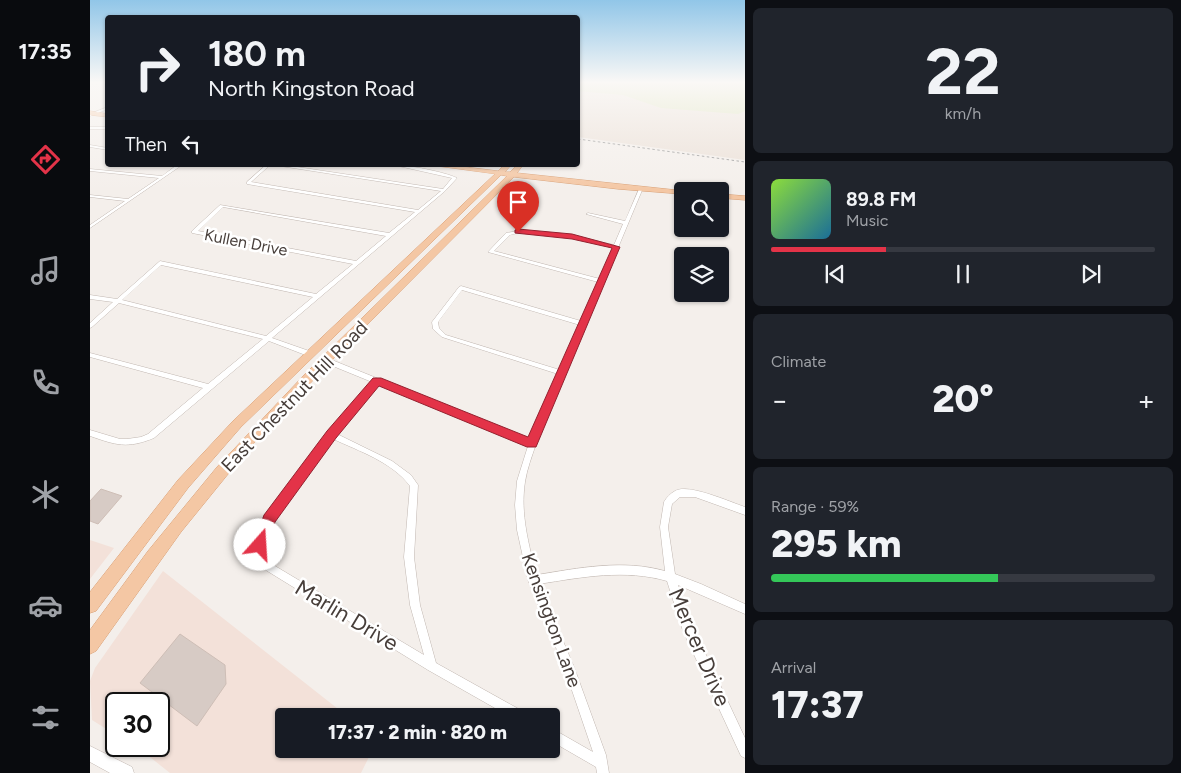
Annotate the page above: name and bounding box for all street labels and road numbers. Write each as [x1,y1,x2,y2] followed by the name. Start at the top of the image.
[203,225,289,260] street label: Kullen Drive
[216,316,372,477] street label: East Chestnut Hill Road
[517,550,587,691] street label: Kensington Lane
[290,574,403,657] street label: Marlin Drive
[663,584,737,710] street label: Mercer Drive

